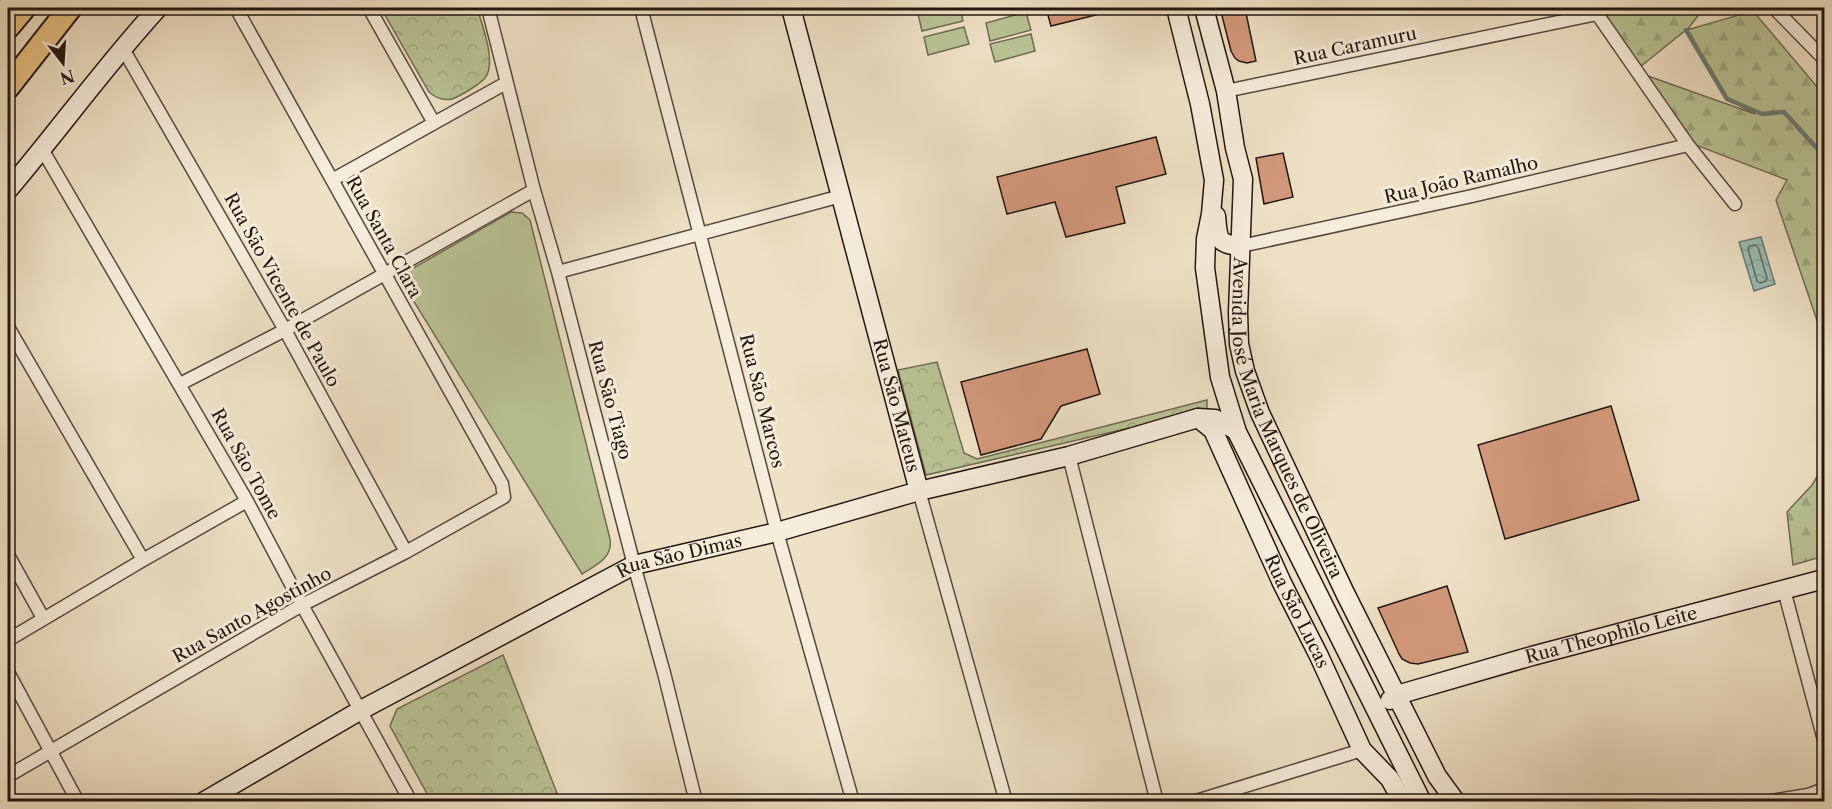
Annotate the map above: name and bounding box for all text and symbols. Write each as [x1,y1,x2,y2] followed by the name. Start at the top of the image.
[1291,22,1419,70] street label: Rua Caramuru
[33,33,93,93] north arrow
[58,66,77,89] text: N
[1382,152,1540,208] street label: Rua João Ramalho
[341,172,427,302] street label: Rua Santa Clara
[219,189,345,391] street label: Rua São Vicente de Paulo
[1227,256,1348,582] street label: Avenida José Maria Marques de Oliveira
[735,332,789,470] street label: Rua São Marcos
[868,336,925,474] street label: Rua São Mateus
[584,338,636,462] street label: Rua São Tiago
[206,405,286,523] street label: Rua São Tome
[613,529,744,583] street label: Rua São Dimas
[1260,551,1334,672] street label: Rua São Lucas
[169,562,335,668] street label: Rua Santo Agostinho
[1523,602,1699,668] street label: Rua Theophilo Leite

